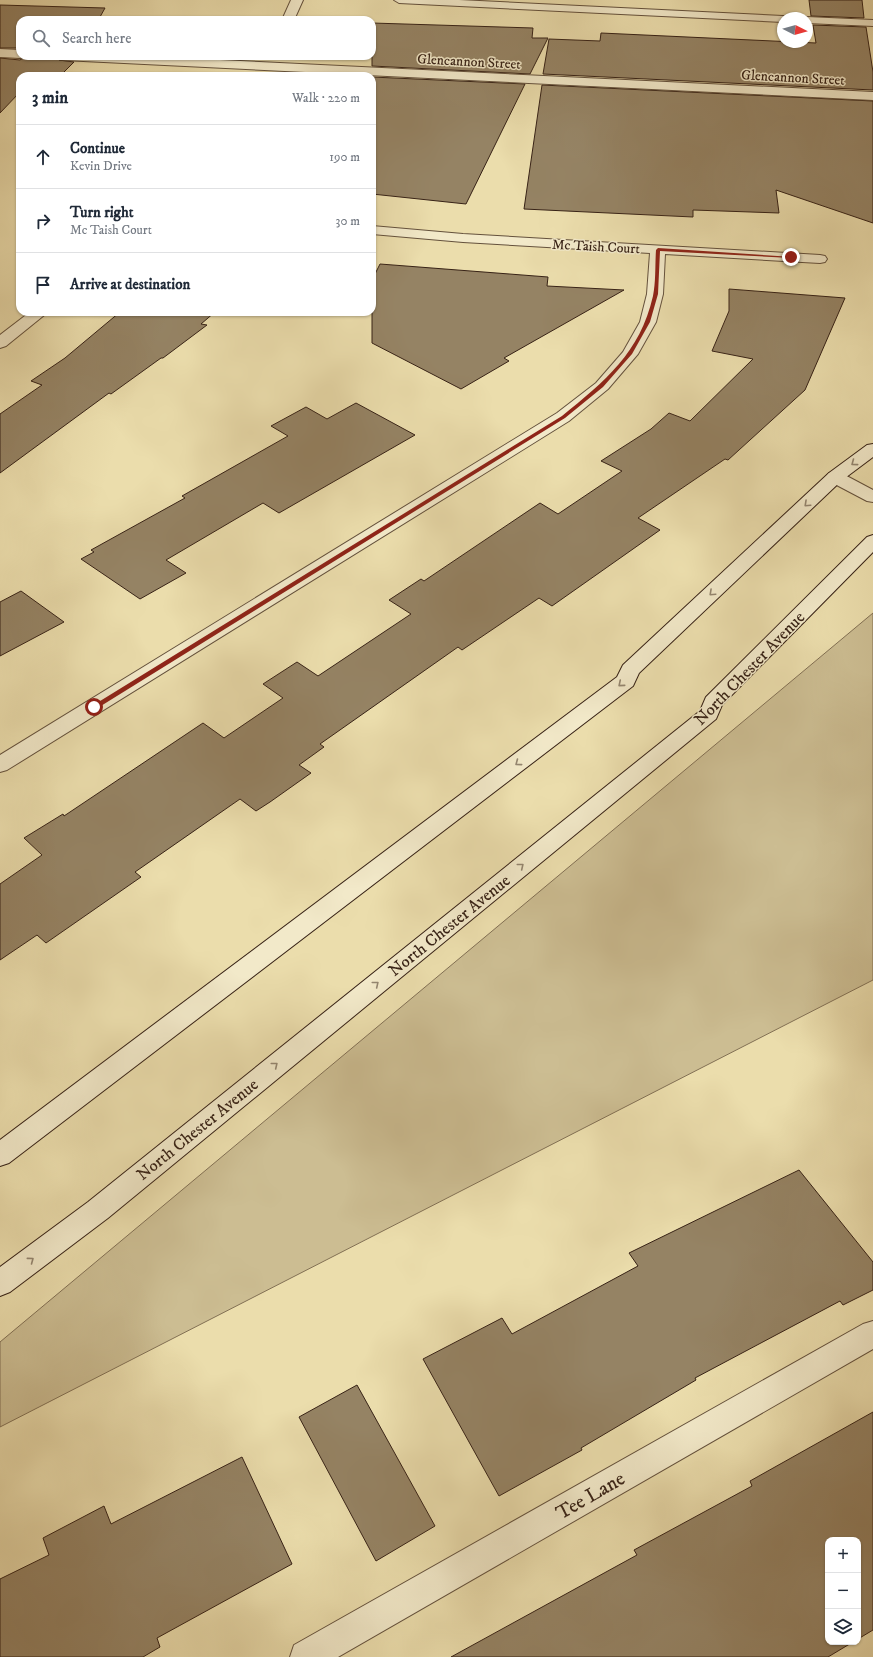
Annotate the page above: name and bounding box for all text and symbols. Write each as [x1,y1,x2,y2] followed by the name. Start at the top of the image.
[777,12,813,48] north arrow
[16,16,376,60] search box
[30,27,52,49] icon: search
[62,29,131,48] text: Search here
[417,50,522,74] street label: Glencannon Street
[741,66,846,90] street label: Glencannon Street
[32,87,68,109] text: 3 min
[292,90,360,106] text: Walk · 220 m
[70,139,125,158] text: Continue
[32,146,54,168] icon: ahead
[329,149,360,165] text: 190 m
[70,158,132,174] text: Kevin Drive
[70,203,133,222] text: Turn right
[32,210,54,232] icon: right
[336,213,360,229] text: 30 m
[70,222,152,238] text: Mc Taish Court
[551,236,641,258] street label: Mc Taish Court
[782,248,800,266] route end
[32,274,54,296] icon: arrive
[70,275,190,294] text: Arrive at destination
[851,458,858,466] one-way arrow
[804,499,812,506] one-way arrow
[709,588,717,595] one-way arrow
[690,607,810,730] street label: North Chester Avenue
[618,679,625,686] one-way arrow
[85,698,103,716] route start
[515,758,522,765] one-way arrow
[516,864,523,871] one-way arrow
[384,870,515,982] street label: North Chester Avenue
[372,981,379,988] one-way arrow
[271,1063,278,1070] one-way arrow
[132,1074,263,1186] street label: North Chester Avenue
[27,1257,34,1264] one-way arrow
[552,1467,630,1526] street label: Tee Lane
[825,1537,861,1645] map controls
[825,1537,861,1573] button: +
[825,1573,861,1609] button: −
[825,1609,861,1645] button: layers

